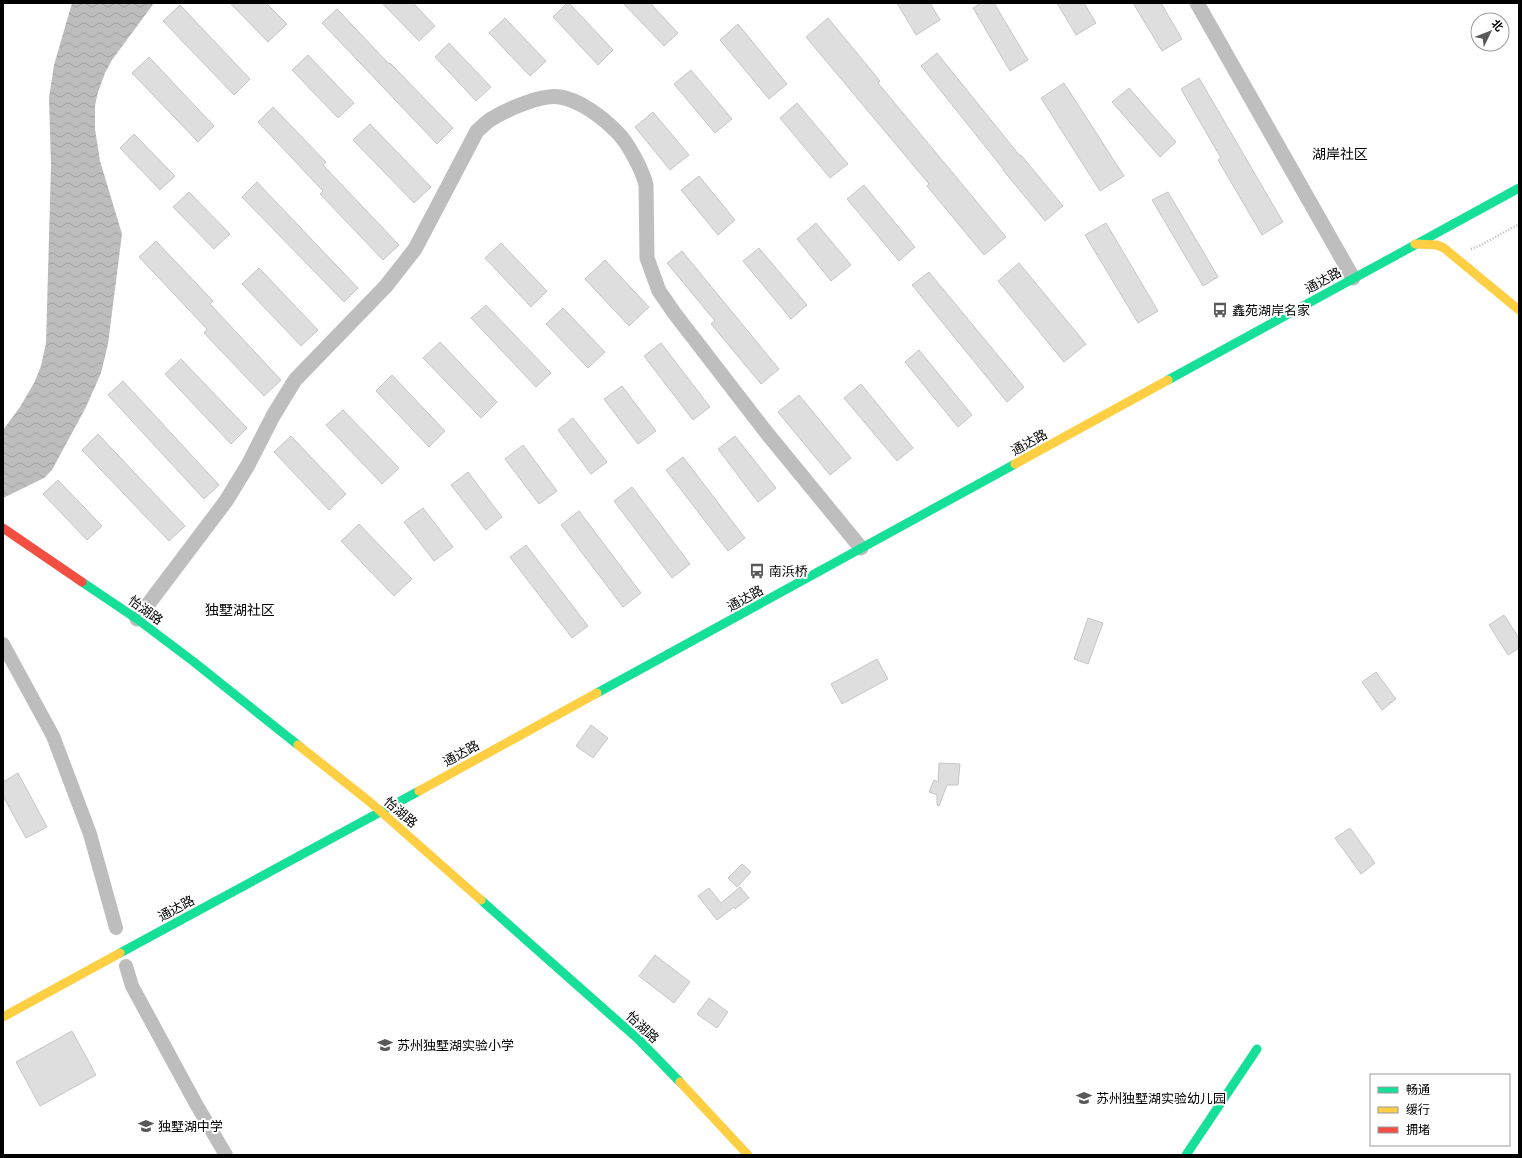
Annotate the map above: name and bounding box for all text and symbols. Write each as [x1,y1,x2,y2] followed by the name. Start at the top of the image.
[1470,12,1510,52] north arrow
[1488,17,1505,34] text: 北
[1312,146,1368,162] district label: 湖岸社区
[1303,264,1344,296] street label: 通达路
[1211,301,1229,319] bus stop icon: 鑫苑湖岸名家
[1232,303,1310,318] place label: 鑫苑湖岸名家
[1009,426,1050,458] street label: 通达路
[748,562,766,580] bus stop icon: 南浜桥
[769,564,808,579] place label: 南浜桥
[725,582,766,614] street label: 通达路
[126,593,166,628] street label: 怡湖路
[205,602,275,618] district label: 独墅湖社区
[441,737,482,769] street label: 通达路
[381,794,420,831] street label: 怡湖路
[155,893,197,924] street label: 通达路
[623,1009,662,1046] street label: 怡湖路
[376,1036,394,1054] school or university icon: 苏州独墅湖实验小学
[397,1038,514,1053] place label: 苏州独墅湖实验小学
[1370,1074,1510,1146] legend
[1406,1083,1430,1097] text: 畅通
[1075,1089,1093,1107] school or university icon: 苏州独墅湖实验幼儿园
[1096,1091,1226,1106] place label: 苏州独墅湖实验幼儿园
[1406,1103,1430,1117] text: 缓行
[137,1117,155,1135] school or university icon: 独墅湖中学
[158,1119,223,1134] place label: 独墅湖中学
[1406,1123,1430,1137] text: 拥堵

